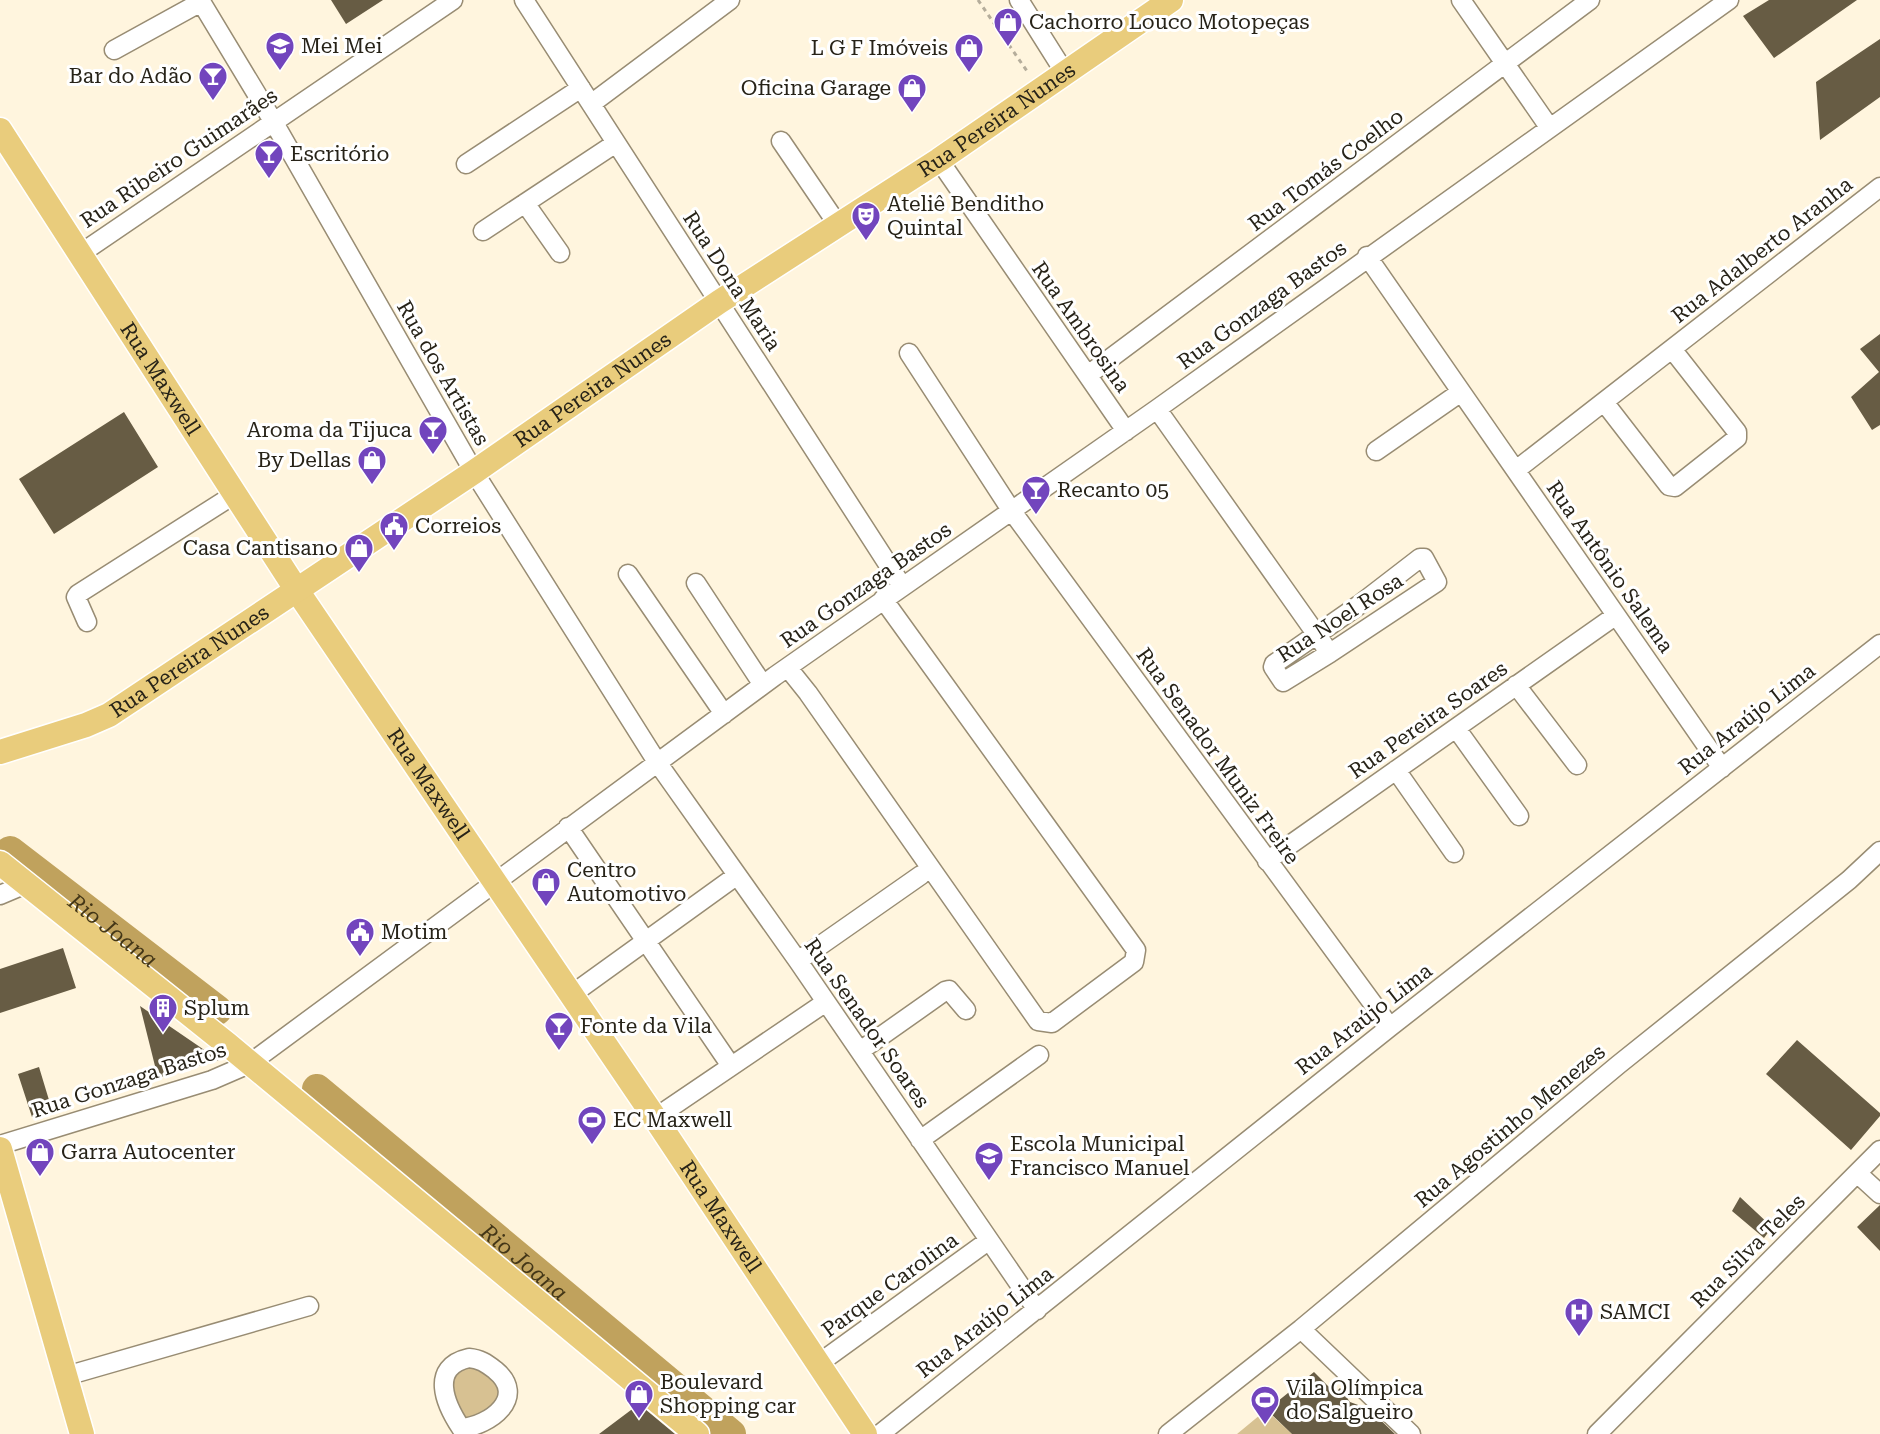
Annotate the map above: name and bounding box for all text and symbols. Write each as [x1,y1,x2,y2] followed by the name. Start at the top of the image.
[992,6,1024,48] shop icon: Cachorro Louco Motopeças
[1029,10,1309,34] place label: Cachorro Louco Motopeças
[264,30,296,72] school or university icon: Mei Mei
[953,32,985,74] shop icon: L G F Imóveis
[301,34,383,58] place label: Mei Mei
[811,36,948,60] place label: L G F Imóveis
[914,58,1080,182] street label: Rua Pereira Nunes
[197,60,229,102] bar icon: Bar do Adão
[69,64,192,88] place label: Bar do Adão
[896,72,928,114] shop icon: Oficina Garage
[741,76,891,100] place label: Oficina Garage
[76,83,282,233] street label: Rua Ribeiro Guimarães
[1244,104,1408,236] street label: Rua Tomás Coelho
[253,138,285,180] bar icon: Escritório
[290,142,389,166] place label: Escritório
[1667,172,1858,328] street label: Rua Adalberto Aranha
[887,192,1044,240] place label: Ateliê Benditho Quintal
[850,200,882,242] theatre icon: Ateliê Benditho Quintal
[678,207,786,356] street label: Rua Dona Maria
[1173,236,1351,374] street label: Rua Gonzaga Bastos
[1027,257,1135,397] street label: Rua Ambrosina
[392,296,494,450] street label: Rua dos Artistas
[115,318,206,440] street label: Rua Maxwell
[510,327,675,452] street label: Rua Pereira Nunes
[417,414,449,456] bar icon: Aroma da Tijuca
[247,418,413,442] place label: Aroma da Tijuca
[356,444,388,486] shop icon: By Dellas
[257,448,351,472] place label: By Dellas
[1020,474,1052,516] bar icon: Recanto 05
[1542,476,1679,658] street label: Rua Antônio Salema
[1057,478,1169,502] place label: Recanto 05
[378,510,410,552] public building icon: Correios
[415,514,501,538] place label: Correios
[776,517,956,653] street label: Rua Gonzaga Bastos
[343,532,375,574] shop icon: Casa Cantisano
[183,536,338,560] place label: Casa Cantisano
[1273,568,1408,668] street label: Rua Noel Rosa
[106,600,273,723] street label: Rua Pereira Nunes
[1131,643,1305,869] street label: Rua Senador Muniz Freire
[1344,656,1512,784] street label: Rua Pereira Soares
[1674,658,1820,780] street label: Rua Araújo Lima
[382,724,475,845] street label: Rua Maxwell
[567,858,686,906] place label: Centro Automotivo
[530,866,562,908] shop icon: Centro Automotivo
[63,888,162,973] water label: Rio Joana
[344,916,376,958] public building icon: Motim
[381,920,447,944] place label: Motim
[799,934,935,1112] street label: Rua Senador Soares
[1291,958,1437,1080] street label: Rua Araújo Lima
[147,992,179,1034] building icon: Splum
[184,996,250,1020] place label: Splum
[543,1010,575,1052] bar icon: Fonte da Vila
[580,1014,713,1038] place label: Fonte da Vila
[29,1037,229,1123] street label: Rua Gonzaga Bastos
[1410,1040,1610,1212] street label: Rua Agostinho Menezes
[576,1104,608,1146] sports icon: EC Maxwell
[613,1108,732,1132] place label: EC Maxwell
[1010,1132,1190,1180] place label: Escola Municipal Francisco Manuel
[24,1136,56,1178] shop icon: Garra Autocenter
[61,1140,236,1164] place label: Garra Autocenter
[973,1140,1005,1182] school or university icon: Escola Municipal Francisco Manuel
[675,1156,767,1278] street label: Rua Maxwell
[1686,1189,1810,1313] street label: Rua Silva Teles
[475,1218,573,1306] water label: Rio Joana
[817,1227,963,1342] street label: Parque Carolina
[912,1261,1058,1383] street label: Rua Araújo Lima
[1563,1296,1595,1338] hospital icon: SAMCI
[1600,1300,1671,1324] place label: SAMCI
[660,1370,797,1418] place label: Boulevard Shopping car
[1286,1376,1424,1424] place label: Vila Olímpica do Salgueiro
[623,1378,655,1420] shop icon: Boulevard Shopping car
[1249,1384,1281,1426] sports icon: Vila Olímpica do Salgueiro

